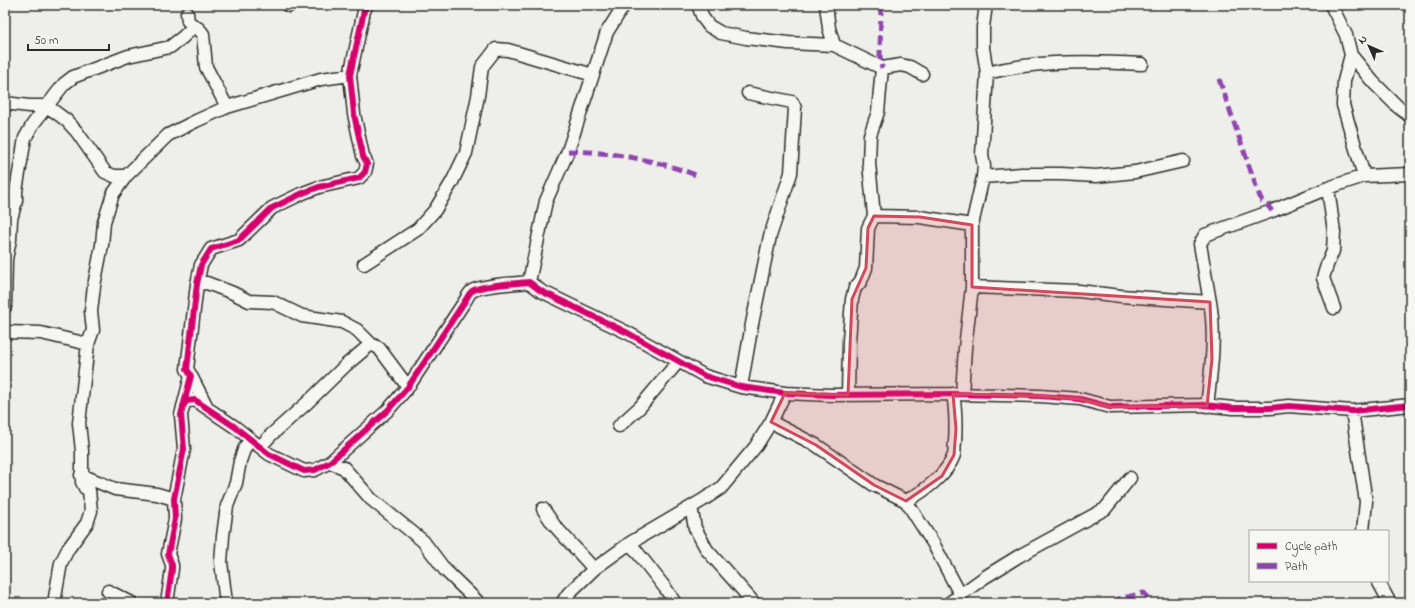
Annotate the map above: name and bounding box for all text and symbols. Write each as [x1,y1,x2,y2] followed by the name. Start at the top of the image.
[28,26,109,52] scale bar
[1349,26,1389,66] north arrow
[1354,31,1371,48] text: N
[34,32,58,50] text: 50 m
[1249,530,1389,582] legend
[1285,538,1337,557] text: Cycle path
[1285,558,1308,576] text: Path

